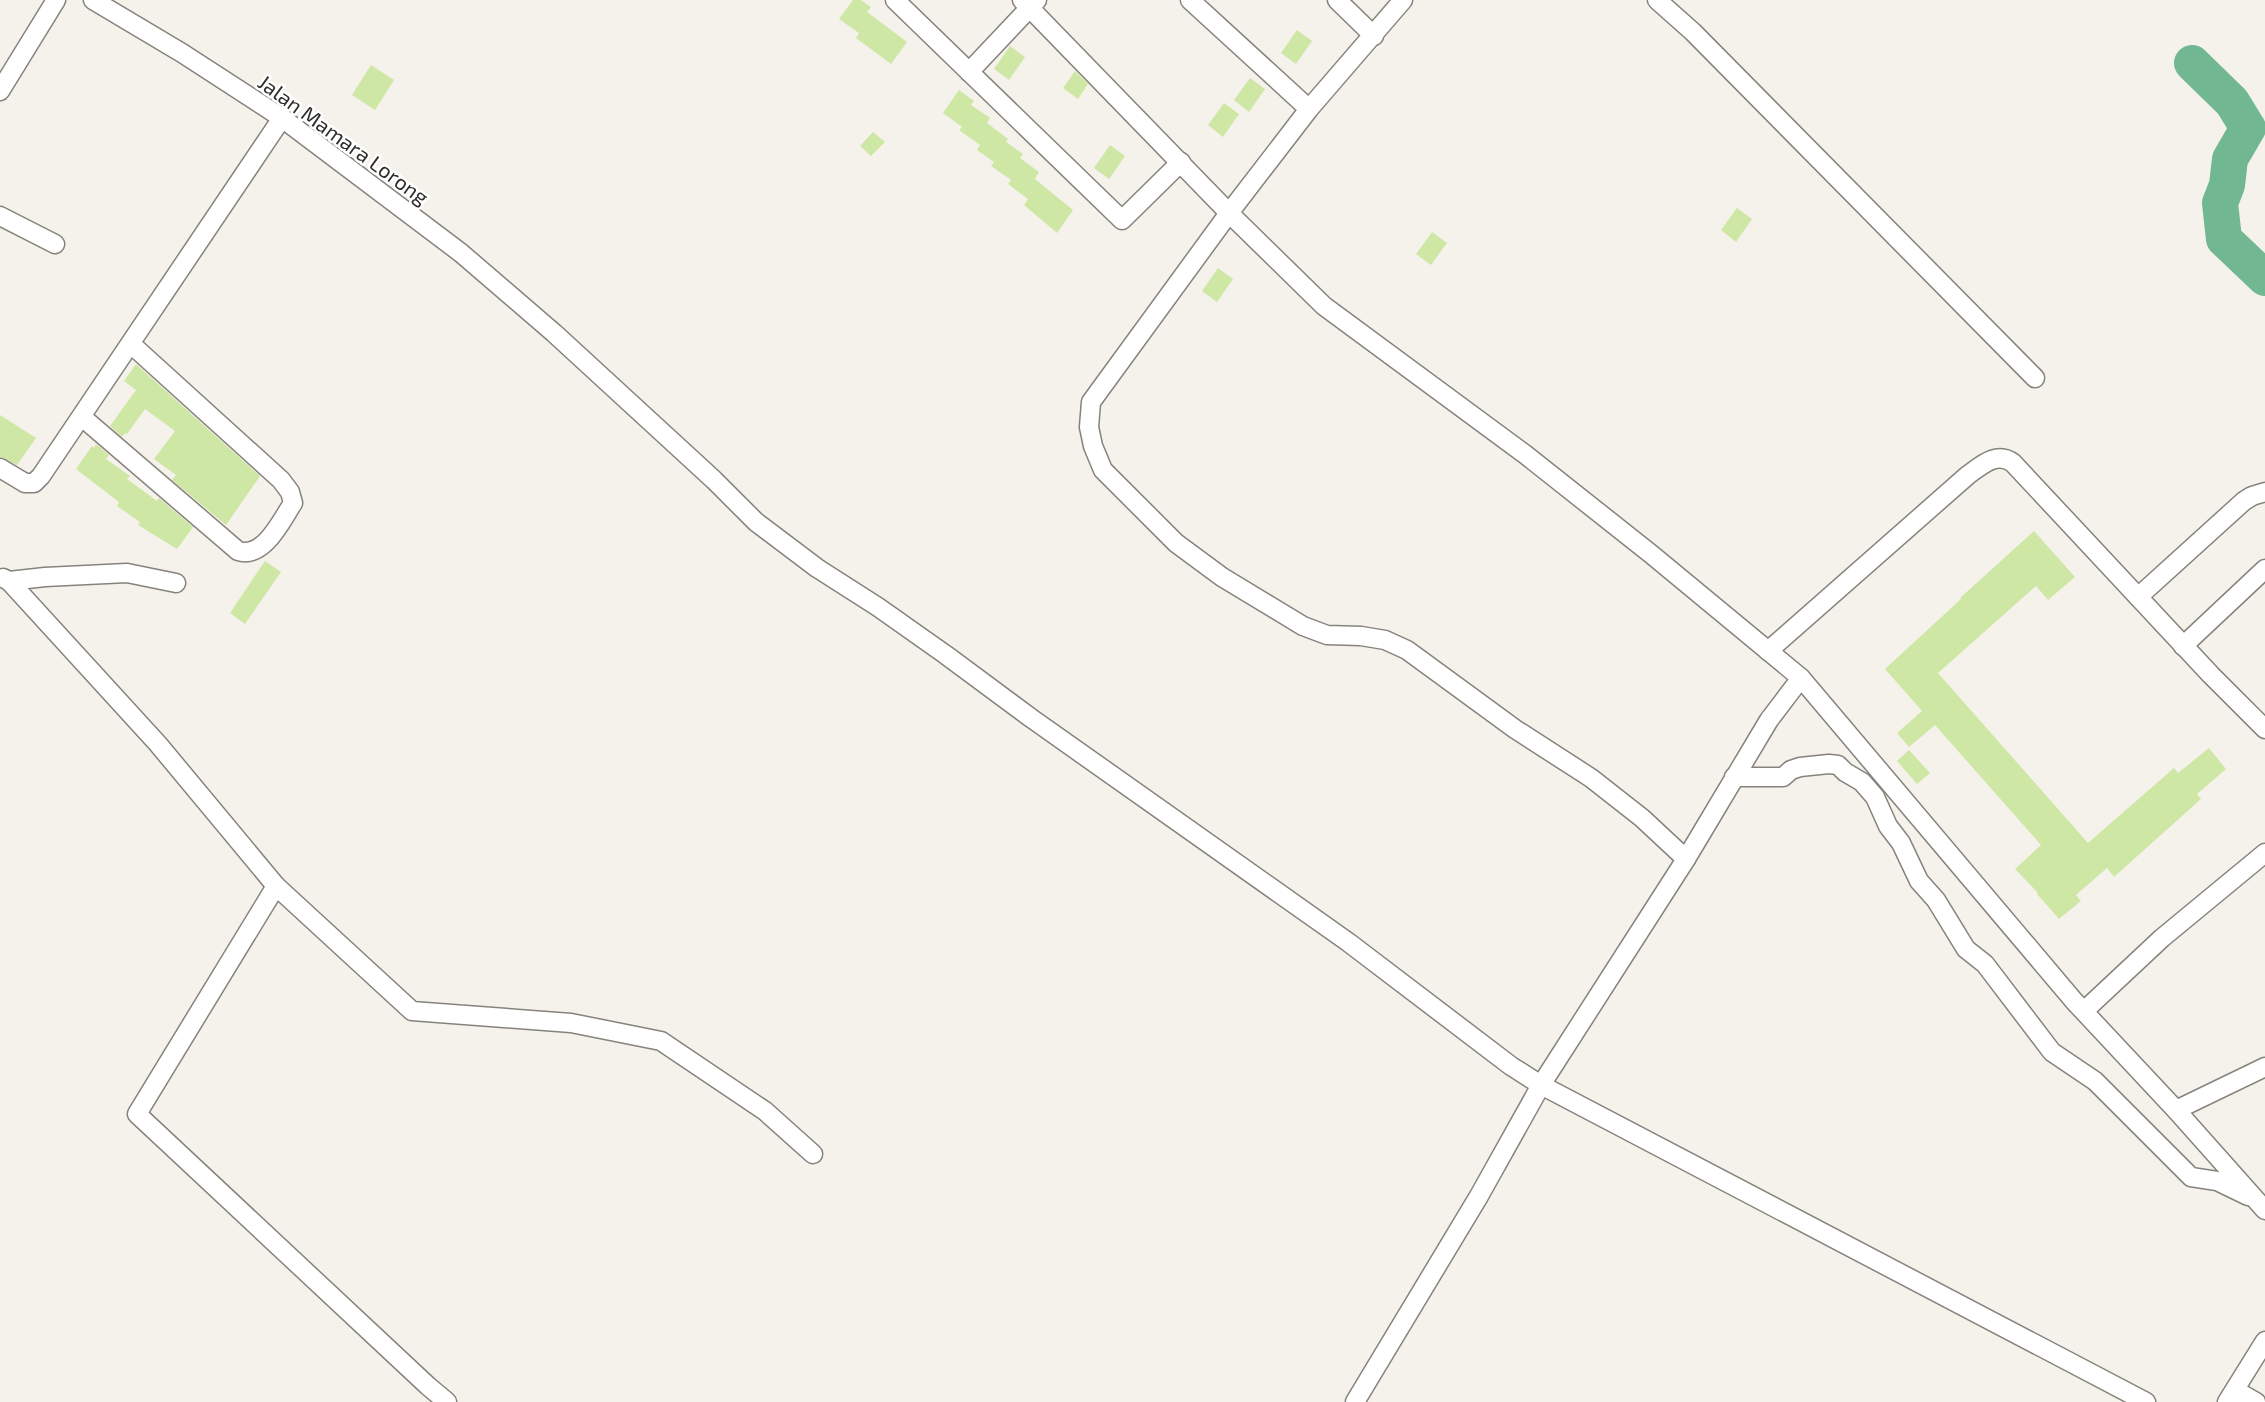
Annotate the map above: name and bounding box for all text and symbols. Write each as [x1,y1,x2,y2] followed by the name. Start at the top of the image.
[254,69,434,209] street label: Jalan Mamara Lorong

